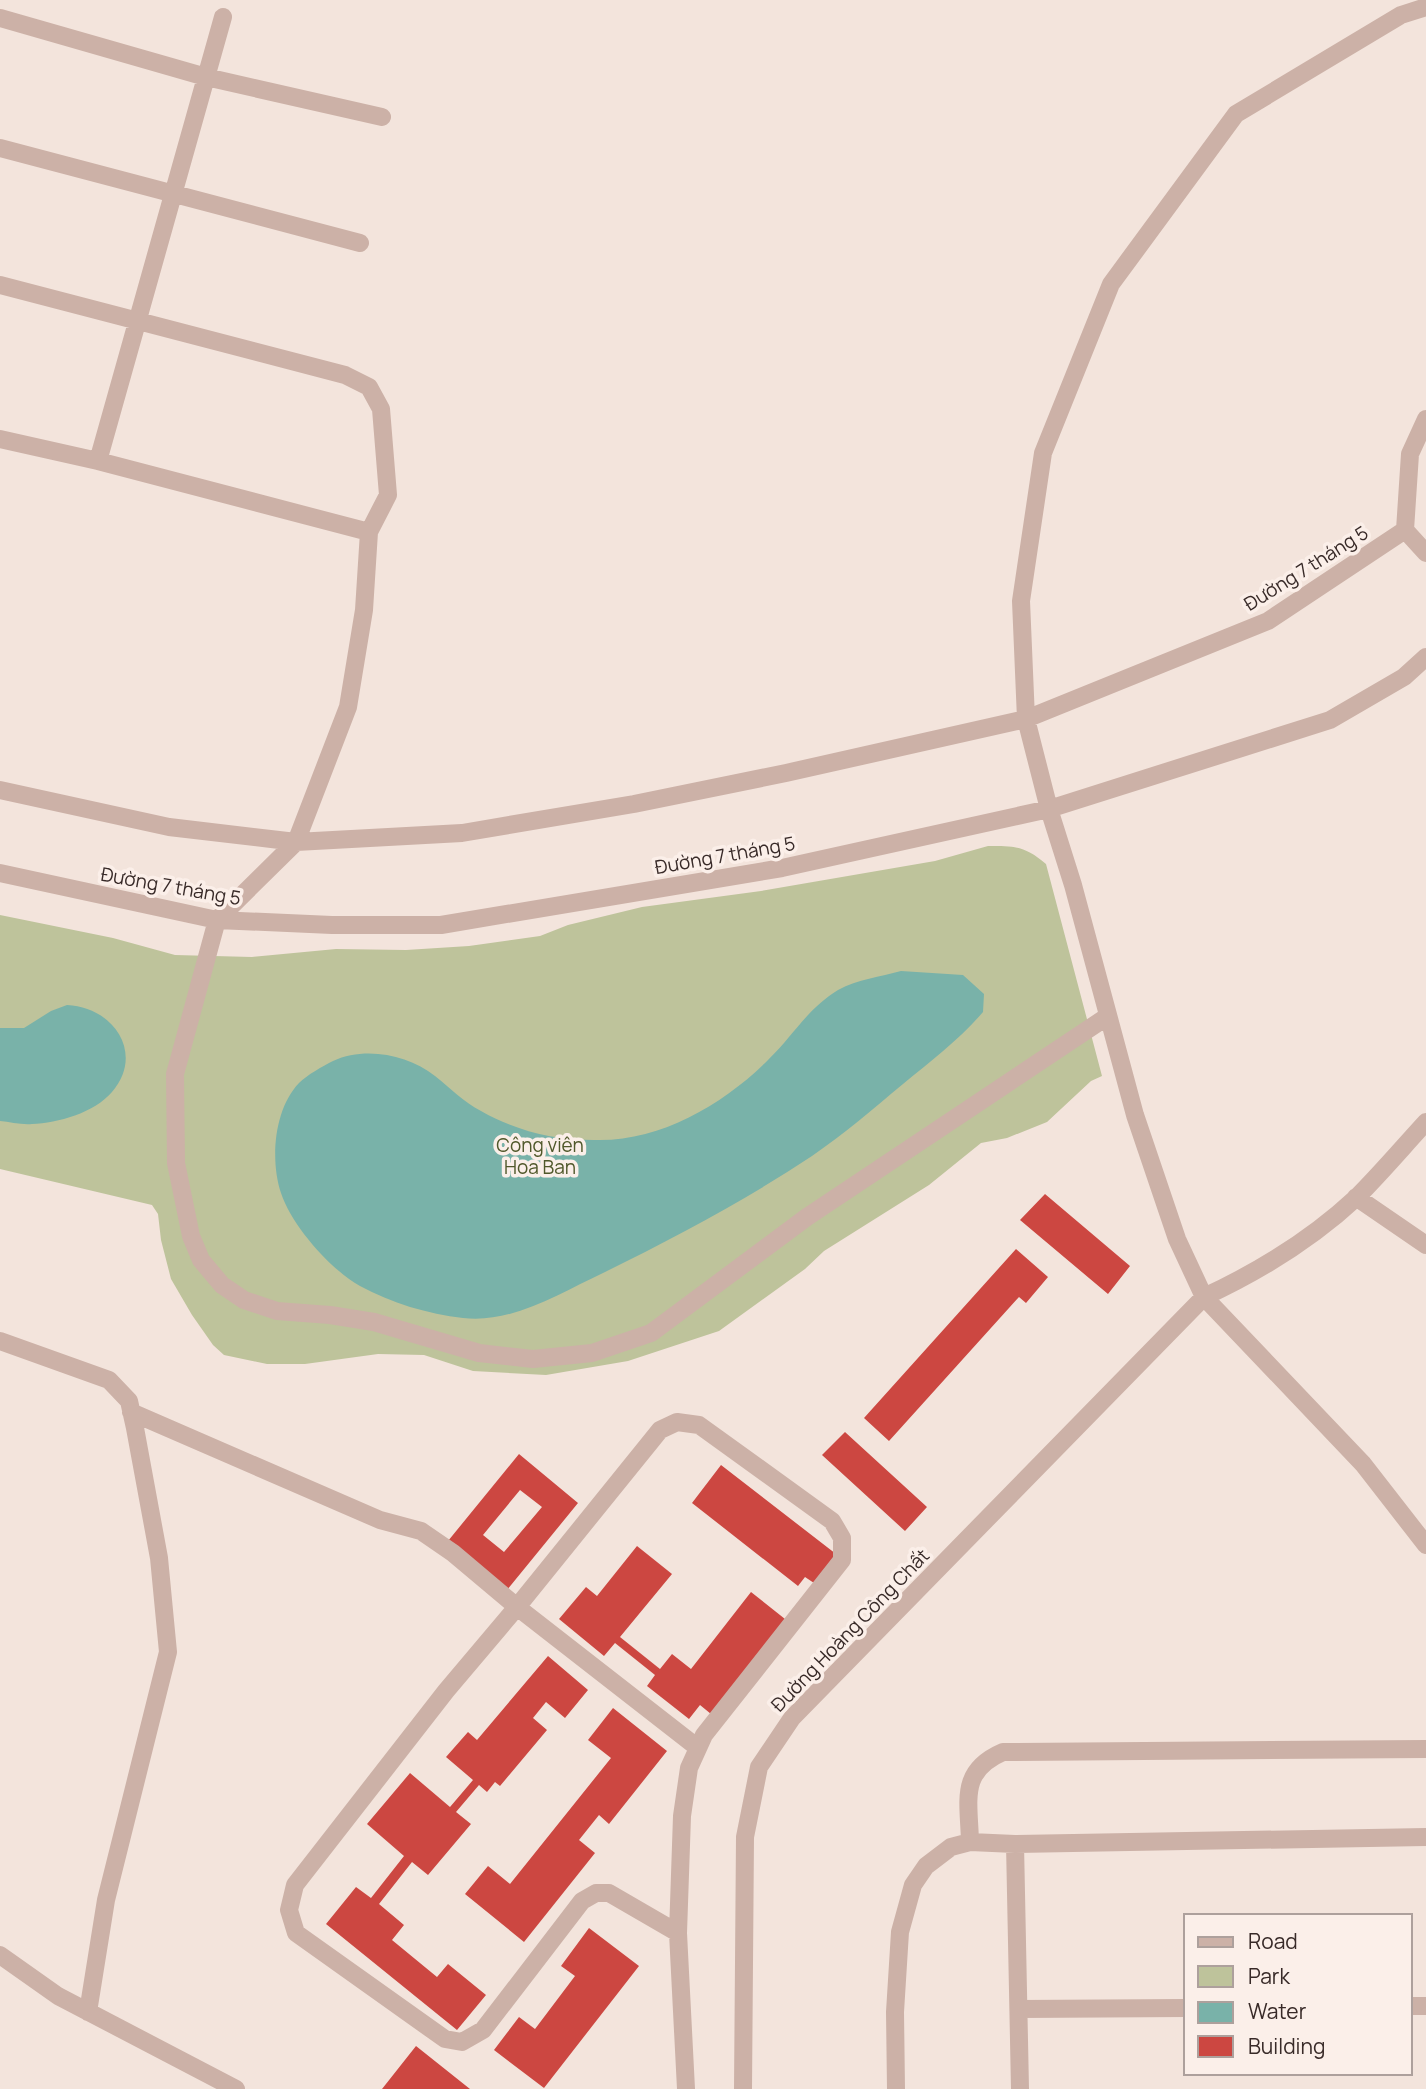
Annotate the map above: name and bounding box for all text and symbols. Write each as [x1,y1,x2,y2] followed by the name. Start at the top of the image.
[1239,519,1373,617] street label: Đường 7 tháng 5
[653,830,797,880] street label: Đường 7 tháng 5
[99,861,243,911] street label: Đường 7 tháng 5
[496,1132,584,1180] park label: Công viên Hoa Ban
[765,1543,935,1717] street label: Đường Hoàng Công Chất
[1184,1914,1412,2075] legend
[1248,1927,1298,1955] text: Road
[1248,1962,1290,1990] text: Park
[1248,1997,1307,2025] text: Water
[1248,2032,1325,2060] text: Building

